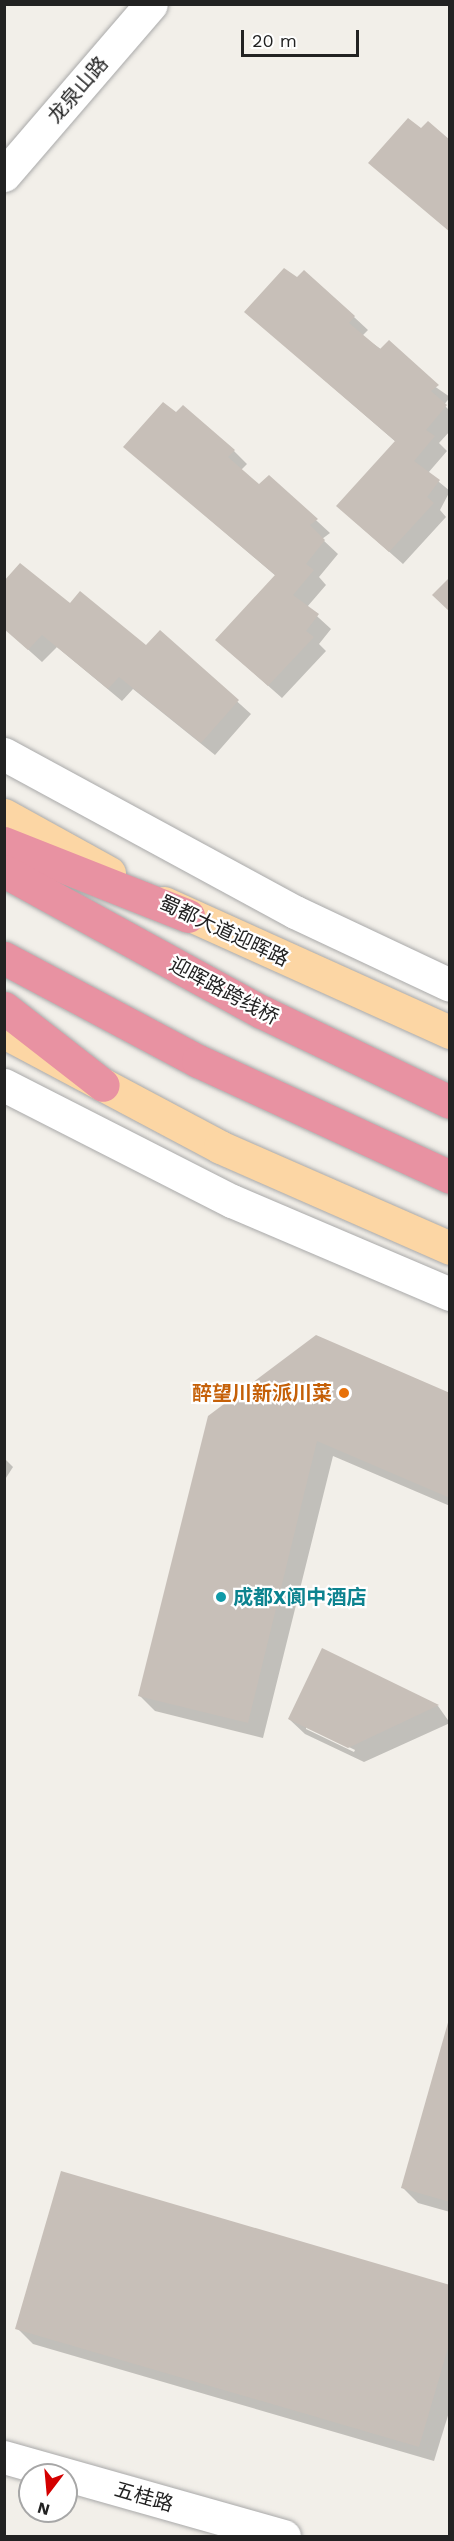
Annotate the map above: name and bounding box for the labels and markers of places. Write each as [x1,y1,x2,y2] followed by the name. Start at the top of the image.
[192,1381,332,1405] place label: 醉望川新派川菜
[337,1386,351,1400] marker: 醉望川新派川菜
[233,1585,366,1609] place label: 成都X阆中酒店
[214,1590,228,1604] marker: 成都X阆中酒店

